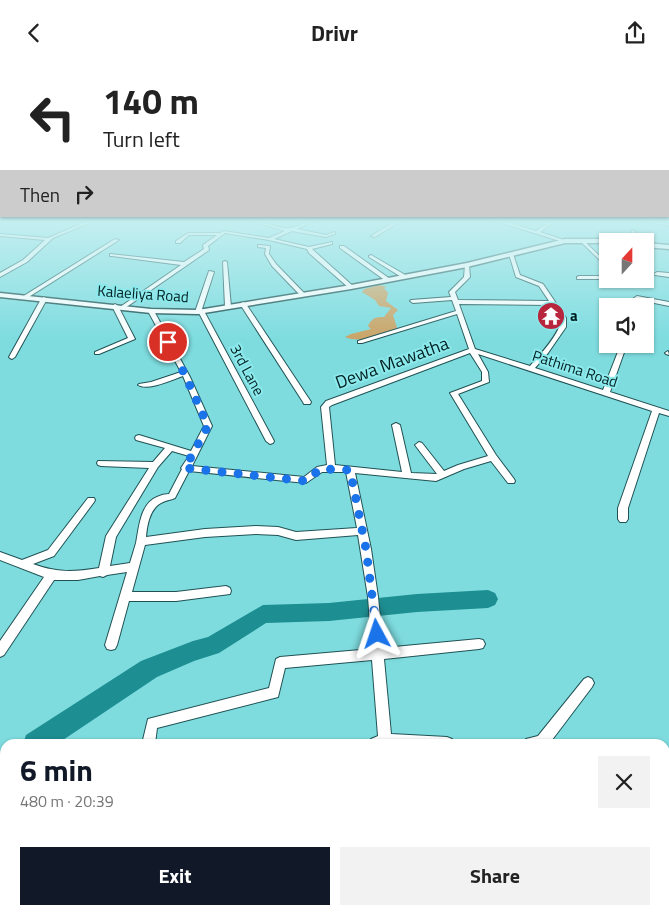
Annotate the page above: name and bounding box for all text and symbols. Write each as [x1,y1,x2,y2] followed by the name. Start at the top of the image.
[311,16,358,50] text: Drivr
[20,19,48,47] icon: back
[621,19,649,47] icon: share
[103,74,199,128] text: 140 m
[20,85,85,150] icon: left
[103,122,180,156] text: Turn left
[20,180,60,209] text: Then
[70,180,98,208] icon: right
[599,233,654,287] north arrow
[599,233,654,353] map controls
[96,279,190,308] street label: Kalaeliya Road
[599,298,654,353] button: sound
[536,301,566,331] temple icon: a
[570,304,578,327] place label: a
[147,321,189,363] pin
[154,328,182,356] icon: arrive
[331,329,452,396] street label: Dewa Mawatha
[224,340,270,399] street label: 3rd Lane
[529,344,621,393] street label: Pathima Road
[350,607,402,659] position arrow
[20,747,93,793] text: 6 min
[598,756,650,808] button: close
[20,789,114,813] text: 480 m · 20:39
[20,847,330,905] button: Exit
[340,847,650,905] button: Share

